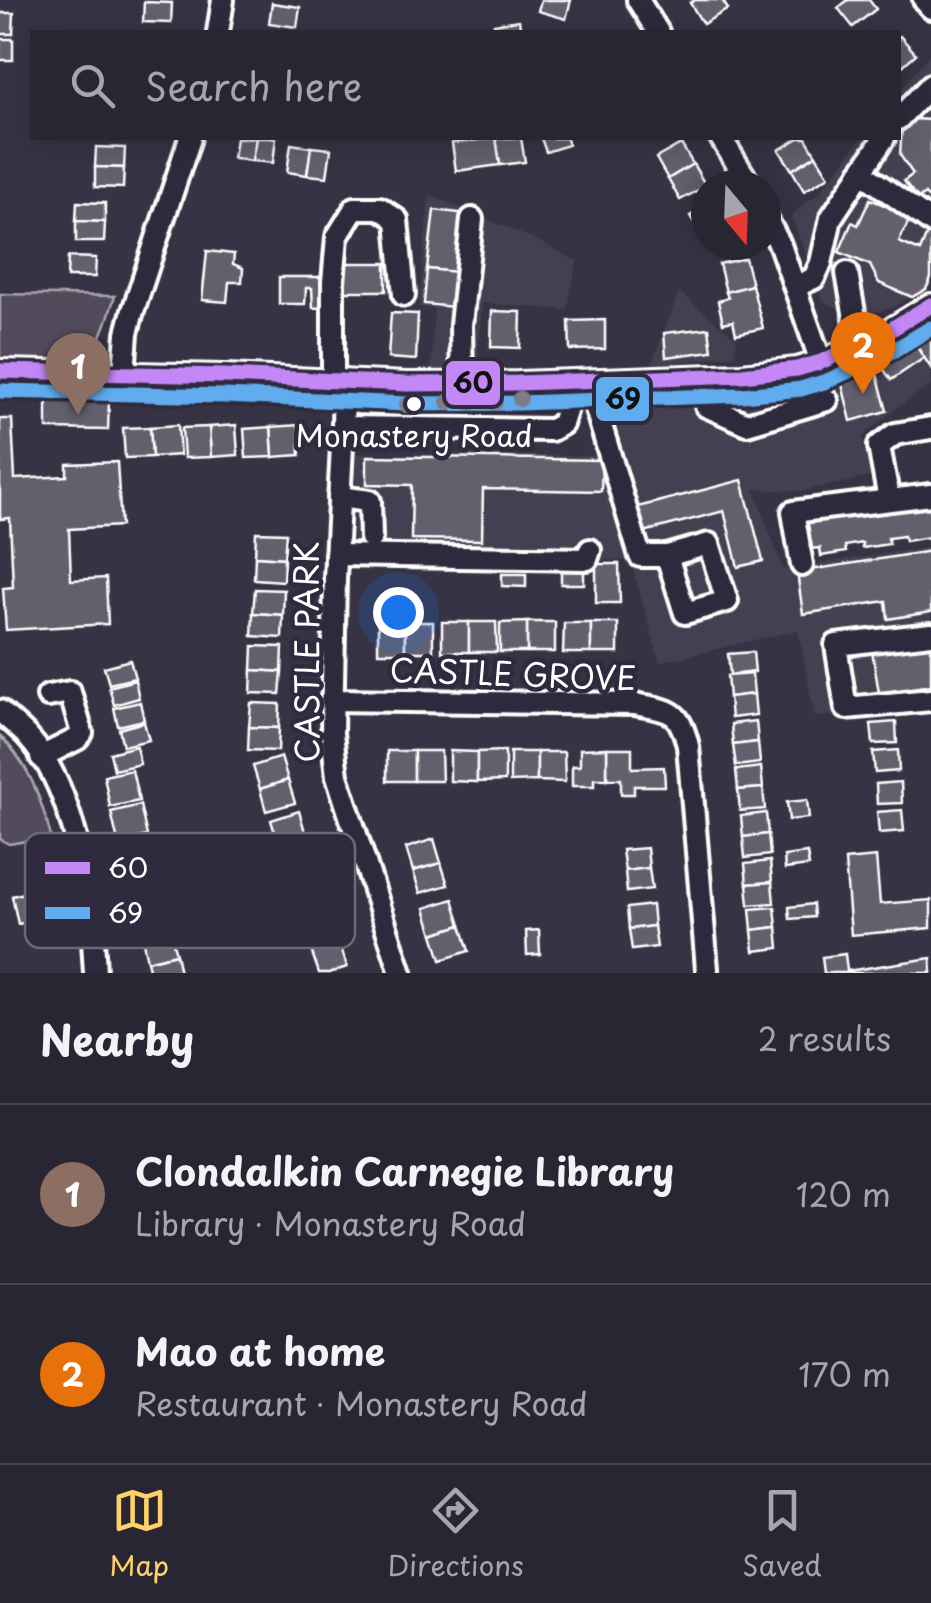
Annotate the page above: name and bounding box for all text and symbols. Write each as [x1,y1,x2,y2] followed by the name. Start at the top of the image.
[30,30,901,140] search box
[145,57,362,114] text: Search here
[65,58,120,113] icon: search
[691,170,781,260] north arrow
[830,312,896,394] pin: 2
[46,332,110,415] pin: 1
[444,359,502,407] line badge: 60
[453,360,493,403] text: 60
[594,375,651,423] line badge: 69
[605,376,641,419] text: 69
[404,394,424,414] marker: Monastery Road
[296,412,532,457] place label: Monastery Road
[282,541,330,763] street label: CASTLE PARK
[373,587,424,638] your location
[389,645,637,701] street label: CASTLE GROVE
[25,833,355,948] legend
[108,845,148,888] text: 60
[108,890,143,933] text: 69
[40,1007,194,1070] text: Nearby
[758,1014,891,1062] text: 2 results
[135,1142,674,1199] text: Clondalkin Carnegie Library
[65,1170,80,1218] text: 1
[796,1170,891,1218] text: 120 m
[135,1199,526,1247] text: Library · Monastery Road
[135,1322,385,1379] text: Mao at home
[61,1350,84,1398] text: 2
[798,1350,891,1398] text: 170 m
[135,1379,588,1427] text: Restaurant · Monastery Road
[109,1483,169,1586] tab: Map
[388,1483,524,1586] tab: Directions
[742,1483,822,1586] tab: Saved

